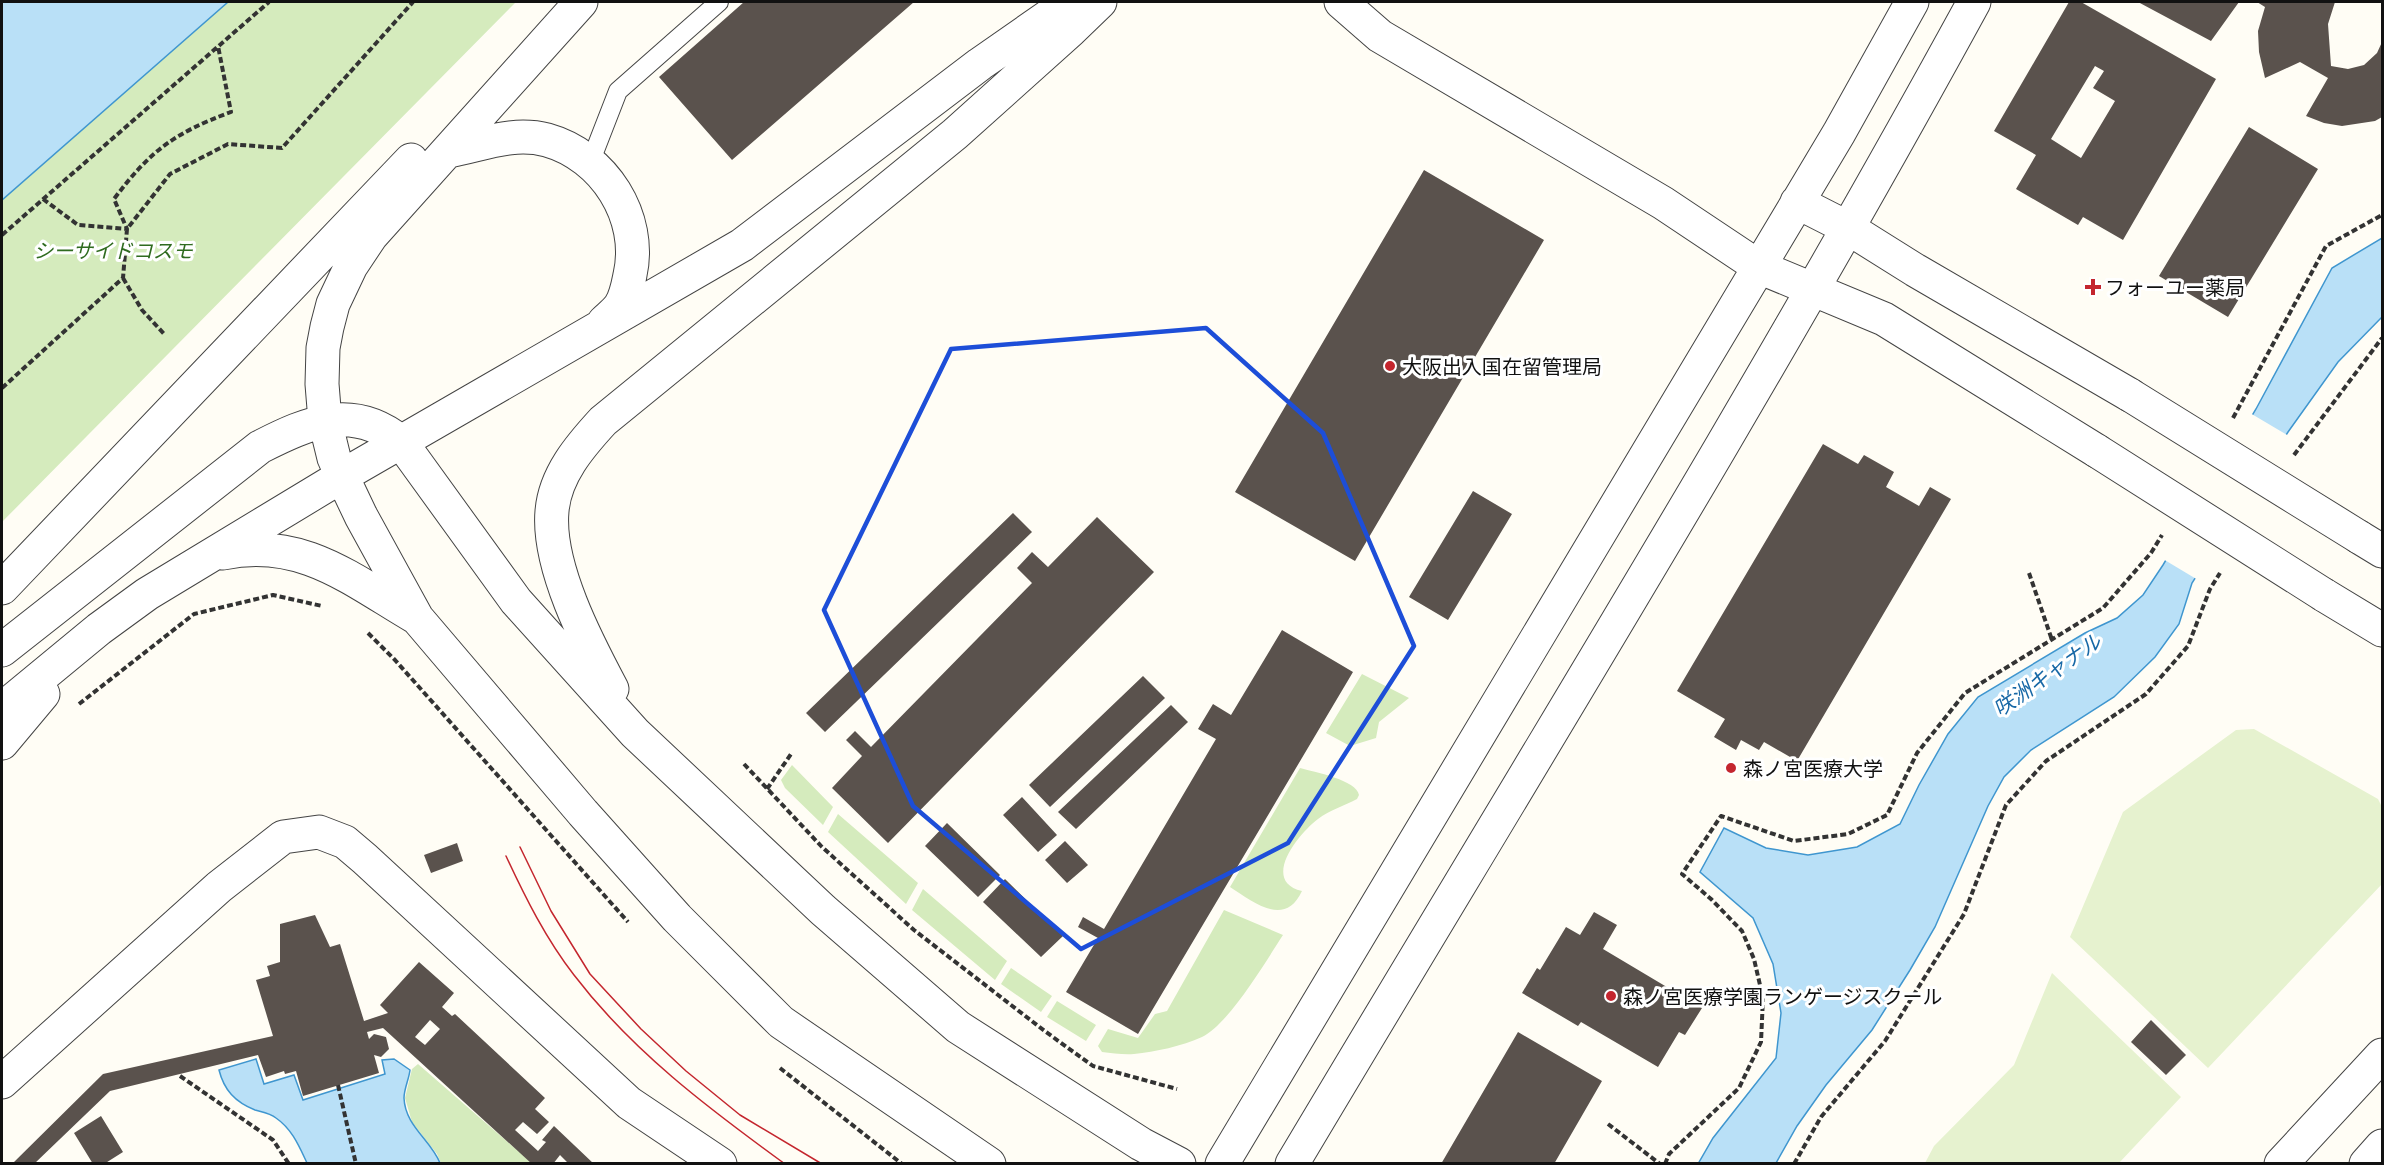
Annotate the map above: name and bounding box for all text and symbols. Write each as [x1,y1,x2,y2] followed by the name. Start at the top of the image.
[33,238,194,263] park label: シーサイドコスモ
[2105,275,2245,300] place label: フォーユー薬局
[2086,280,2100,294] marker: フォーユー薬局
[1402,354,1602,379] place label: 大阪出入国在留管理局
[1383,359,1397,373] marker: 大阪出入国在留管理局
[1988,627,2107,722] water label: 咲洲キャナル
[1743,756,1883,781] place label: 森ノ宮医療大学
[1724,761,1738,775] marker: 森ノ宮医療大学
[1623,984,1943,1009] place label: 森ノ宮医療学園ランゲージスクール
[1604,989,1618,1003] marker: 森ノ宮医療学園ランゲージスクール

